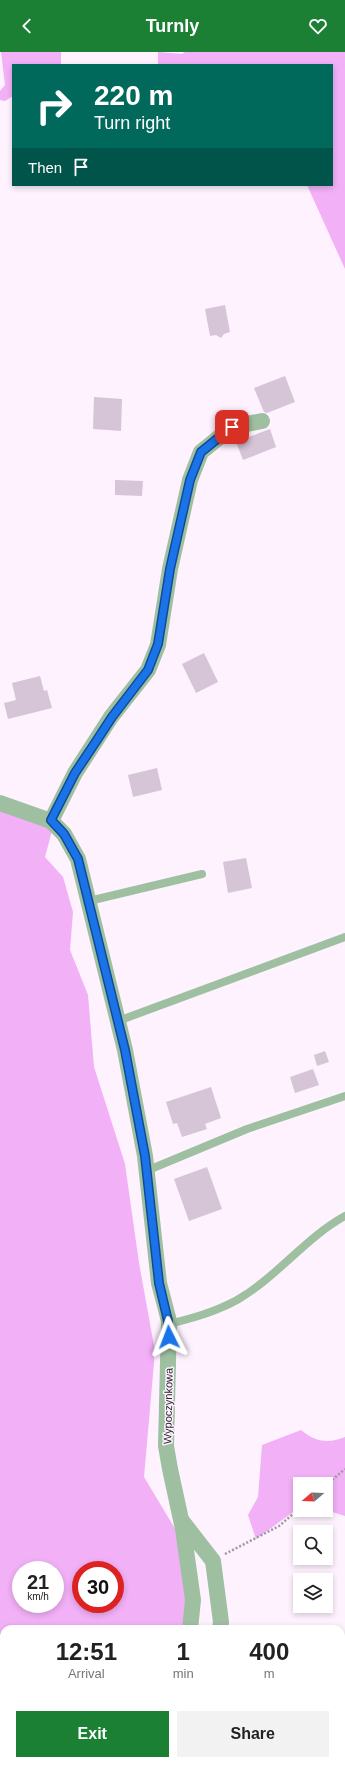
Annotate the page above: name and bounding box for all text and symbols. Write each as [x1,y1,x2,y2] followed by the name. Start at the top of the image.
[16,15,38,37] icon: back
[307,15,329,37] icon: heart
[146,16,199,36] text: Turnly
[28,80,80,132] icon: right
[94,80,173,111] text: 220 m
[94,113,170,133] text: Turn right
[70,156,92,178] icon: arrive
[28,159,62,176] text: Then
[215,410,249,444] pin
[221,416,243,438] icon: arrive
[148,1316,190,1358] position arrow
[161,1367,175,1444] street label: Wypoczynkowa
[293,1477,333,1517] north arrow
[293,1477,333,1613] map controls
[293,1525,333,1565] button: search
[72,1561,124,1613] speed limit sign: 30
[27,1571,49,1593] text: 21
[293,1573,333,1613] button: layers
[27,1591,49,1602] text: km/h
[56,1638,117,1665] text: 12:51
[176,1638,190,1665] text: 1
[249,1638,289,1665] text: 400
[68,1666,105,1681] text: Arrival
[173,1666,194,1681] text: min
[264,1666,275,1681] text: m
[16,1711,169,1757] button: Exit
[177,1711,329,1757] button: Share

